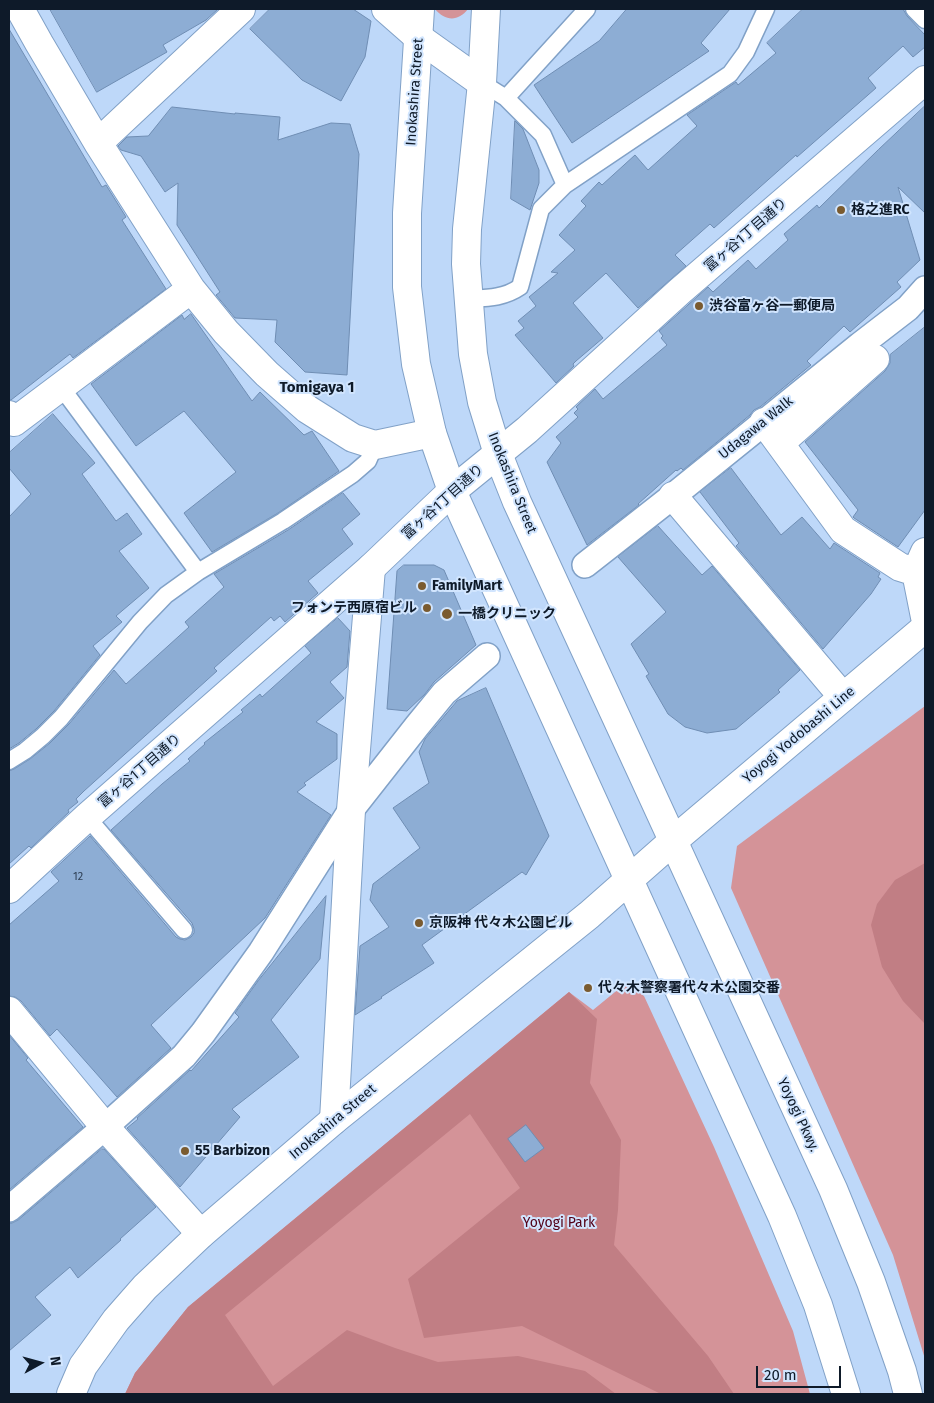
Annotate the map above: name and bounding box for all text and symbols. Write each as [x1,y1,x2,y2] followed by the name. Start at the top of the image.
[403,38,427,146] street label: Inokashira Street
[701,195,791,275] street label: 富ヶ谷1丁目通り
[851,202,910,218] place label: 格之進RC
[835,204,847,216] marker: 格之進RC
[709,298,835,314] place label: 渋谷富ヶ谷一郵便局
[693,300,705,312] marker: 渋谷富ヶ谷一郵便局
[279,379,355,397] district label: Tomigaya 1
[715,393,797,463] street label: Udagawa Walk
[484,430,540,536] street label: Inokashira Street
[399,461,487,543] street label: 富ヶ谷1丁目通り
[432,578,502,594] place label: FamilyMart
[416,580,428,592] marker: FamilyMart
[291,600,417,616] place label: フォンテ西原宿ビル
[421,602,433,614] marker: フォンテ西原宿ビル
[458,606,556,622] place label: 一橋クリニック
[440,607,454,621] marker: 一橋クリニック
[739,683,859,787] street label: Yoyogi Yodobashi Line
[95,731,185,811] street label: 富ヶ谷1丁目通り
[73,870,83,884] house number: 12
[429,915,572,931] place label: 京阪神 代々木公園ビル
[413,917,425,929] marker: 京阪神 代々木公園ビル
[598,980,780,996] place label: 代々木警察署代々木公園交番
[582,982,594,994] marker: 代々木警察署代々木公園交番
[774,1075,822,1155] street label: Yoyogi Pkwy.
[286,1081,380,1163] street label: Inokashira Street
[195,1143,270,1159] place label: 55 Barbizon
[179,1145,191,1157] marker: 55 Barbizon
[523,1215,595,1231] park label: Yoyogi Park
[15,1338,65,1388] north arrow
[46,1355,64,1367] text: N
[759,1356,844,1388] scale bar
[764,1366,797,1384] text: 20 m

